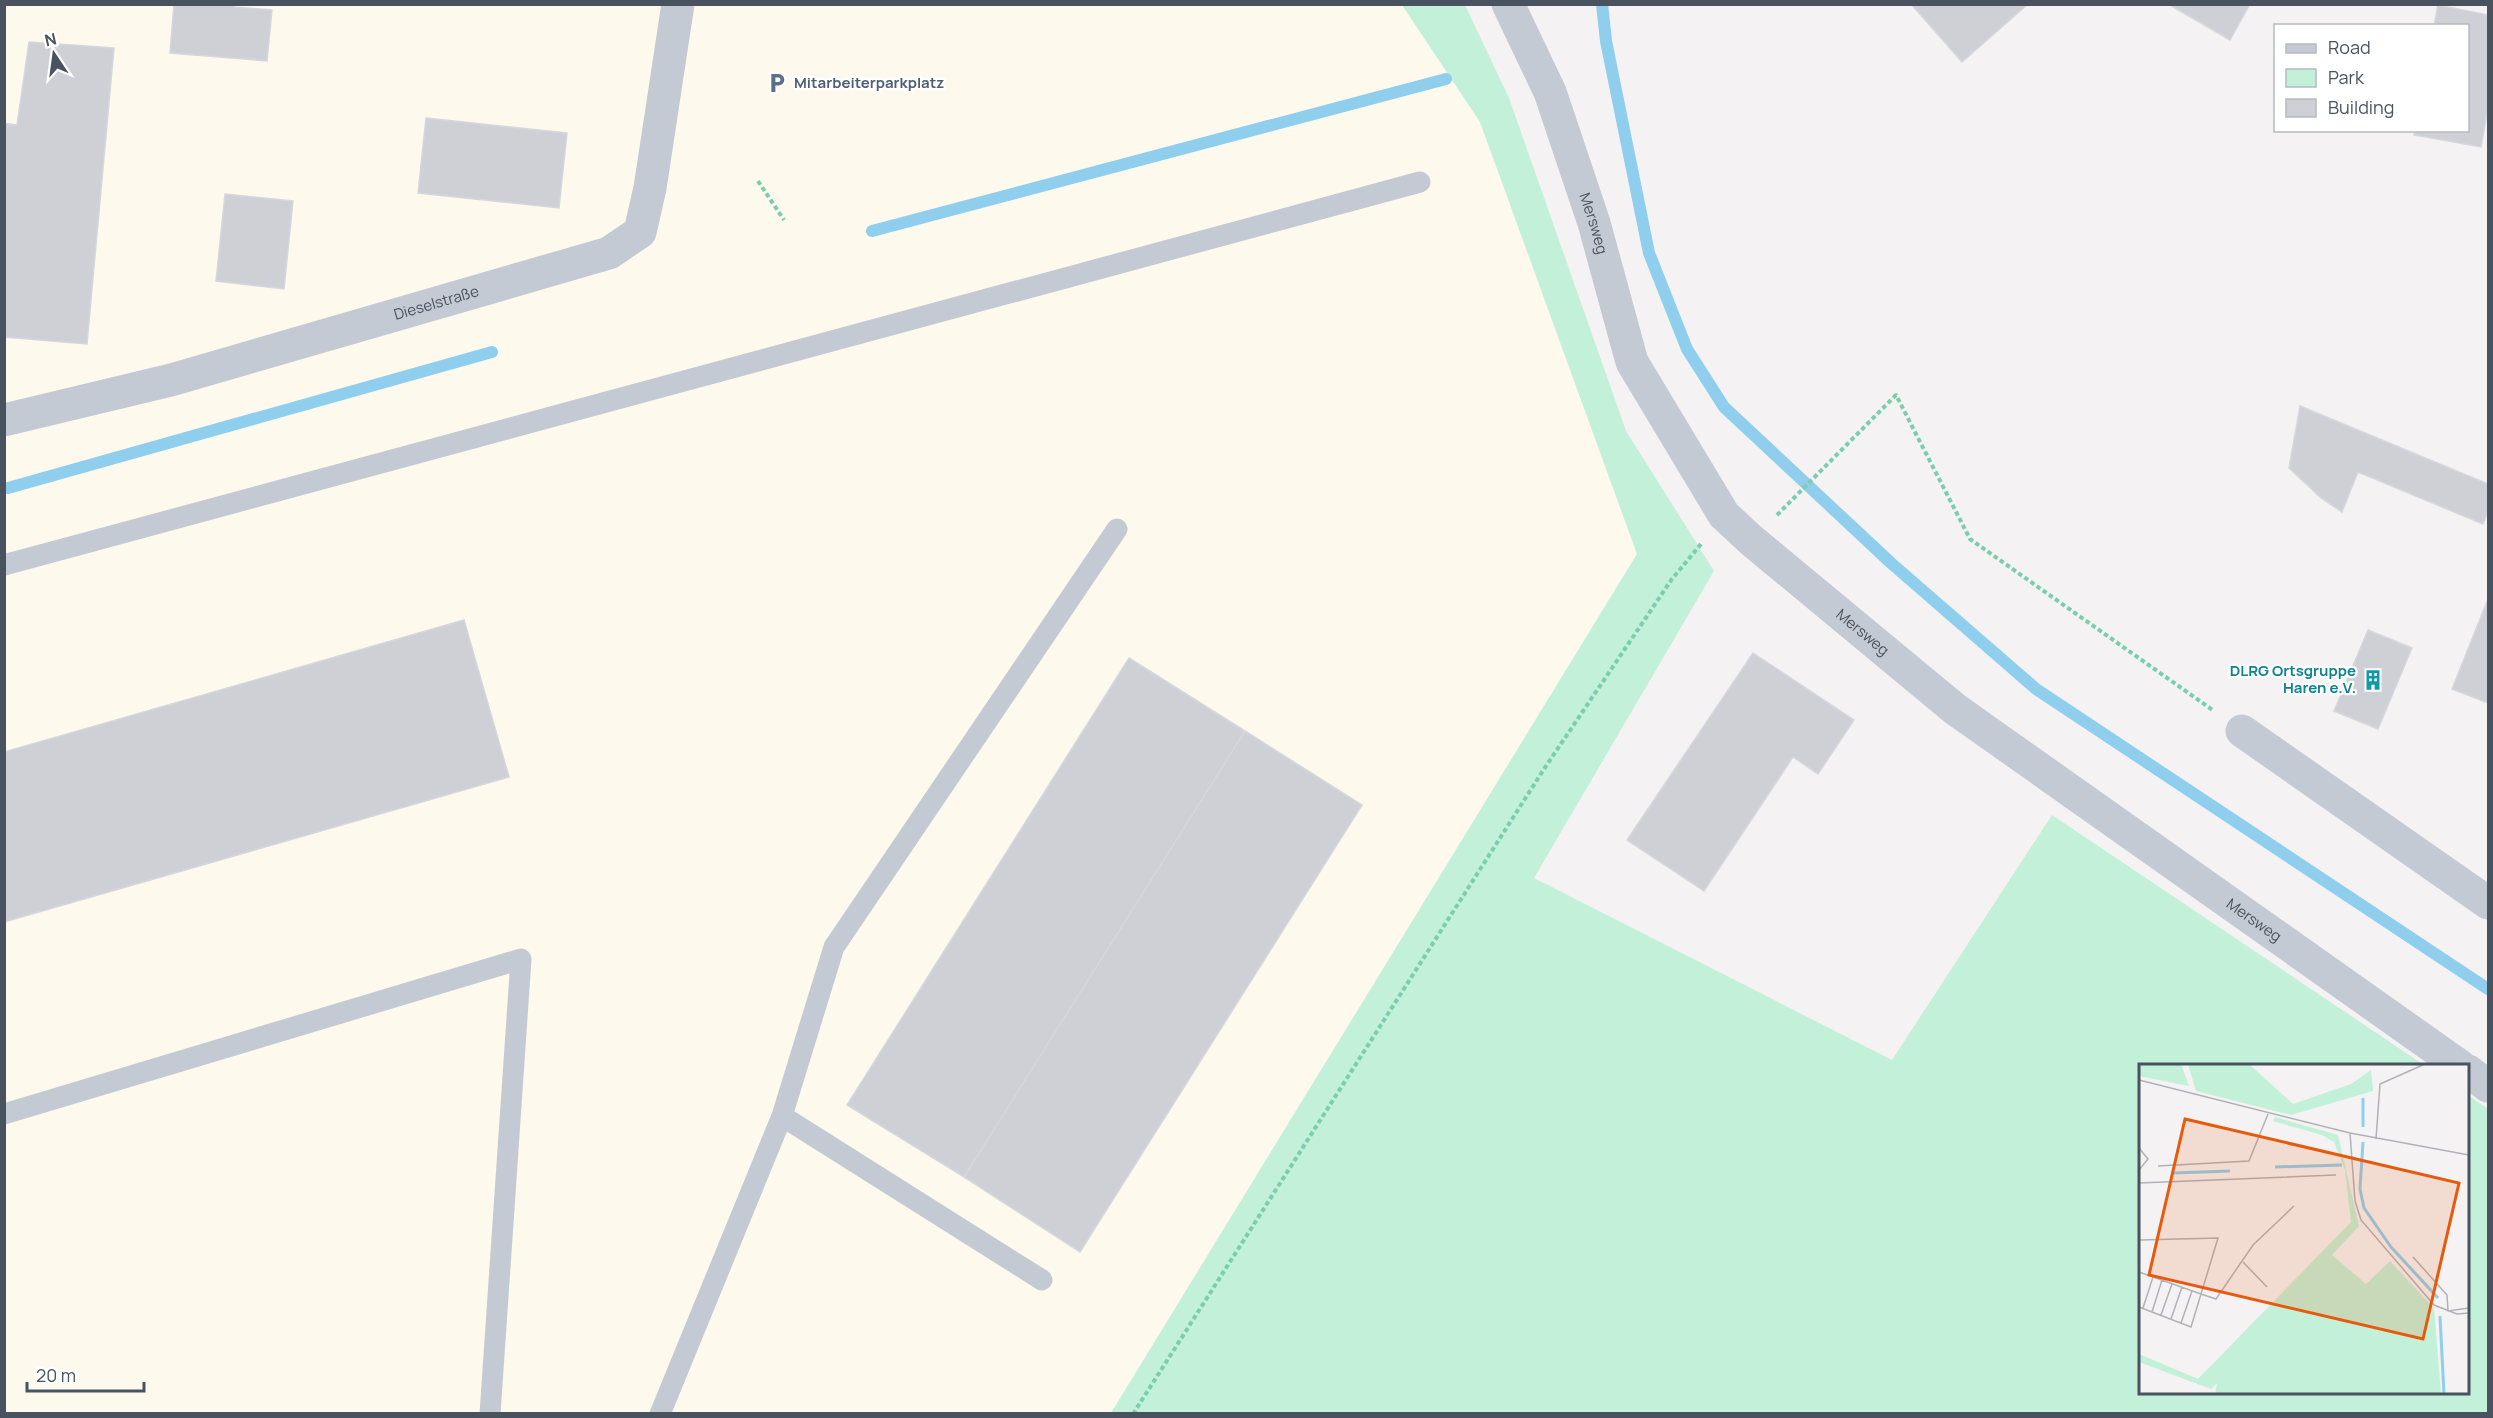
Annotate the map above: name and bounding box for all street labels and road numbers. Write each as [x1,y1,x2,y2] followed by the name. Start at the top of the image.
[1575,190,1613,256] street label: Mersweg
[391,280,481,325] street label: Dieselstraße
[1832,604,1894,660] street label: Mersweg
[2222,893,2286,947] street label: Mersweg

